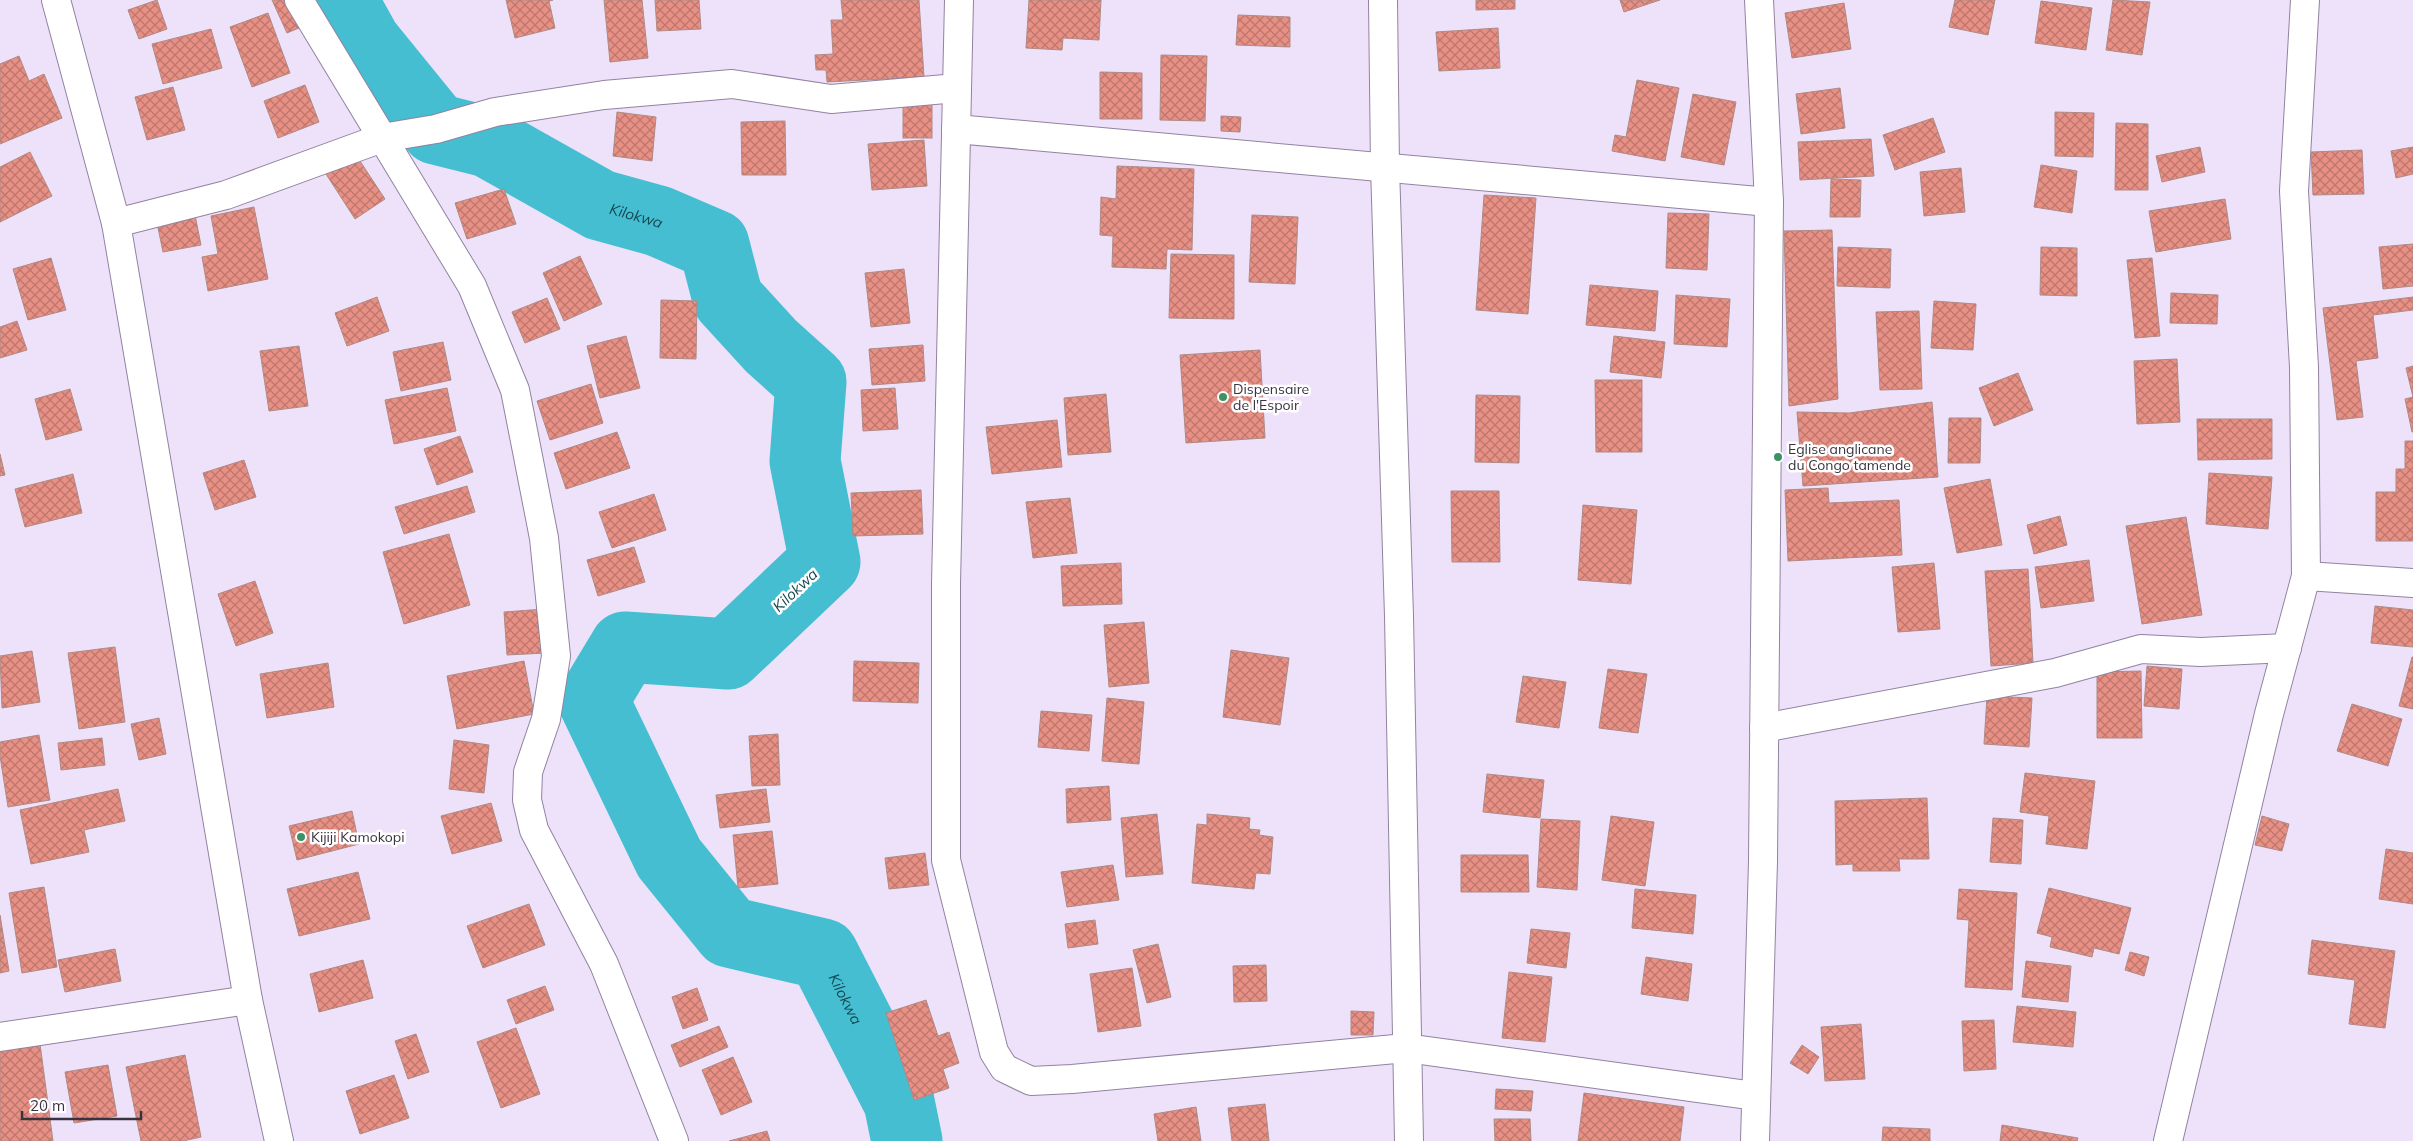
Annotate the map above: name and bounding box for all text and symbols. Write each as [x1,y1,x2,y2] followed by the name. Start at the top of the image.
[608,199,666,232] water label: Kilokwa
[1233,380,1309,414] place label: Dispensaire de l'Espoir
[1217,391,1229,403] marker: Dispensaire de l'Espoir
[1788,440,1911,474] place label: Eglise anglicane du Congo tamende
[1772,451,1784,463] marker: Eglise anglicane du Congo tamende
[769,564,821,616] water label: Kilokwa
[311,828,405,846] place label: Kijiji Kamokopi
[295,831,307,843] marker: Kijiji Kamokopi
[825,970,867,1027] water label: Kilokwa
[22,1088,141,1120] scale bar
[30,1096,65,1115] text: 20 m

